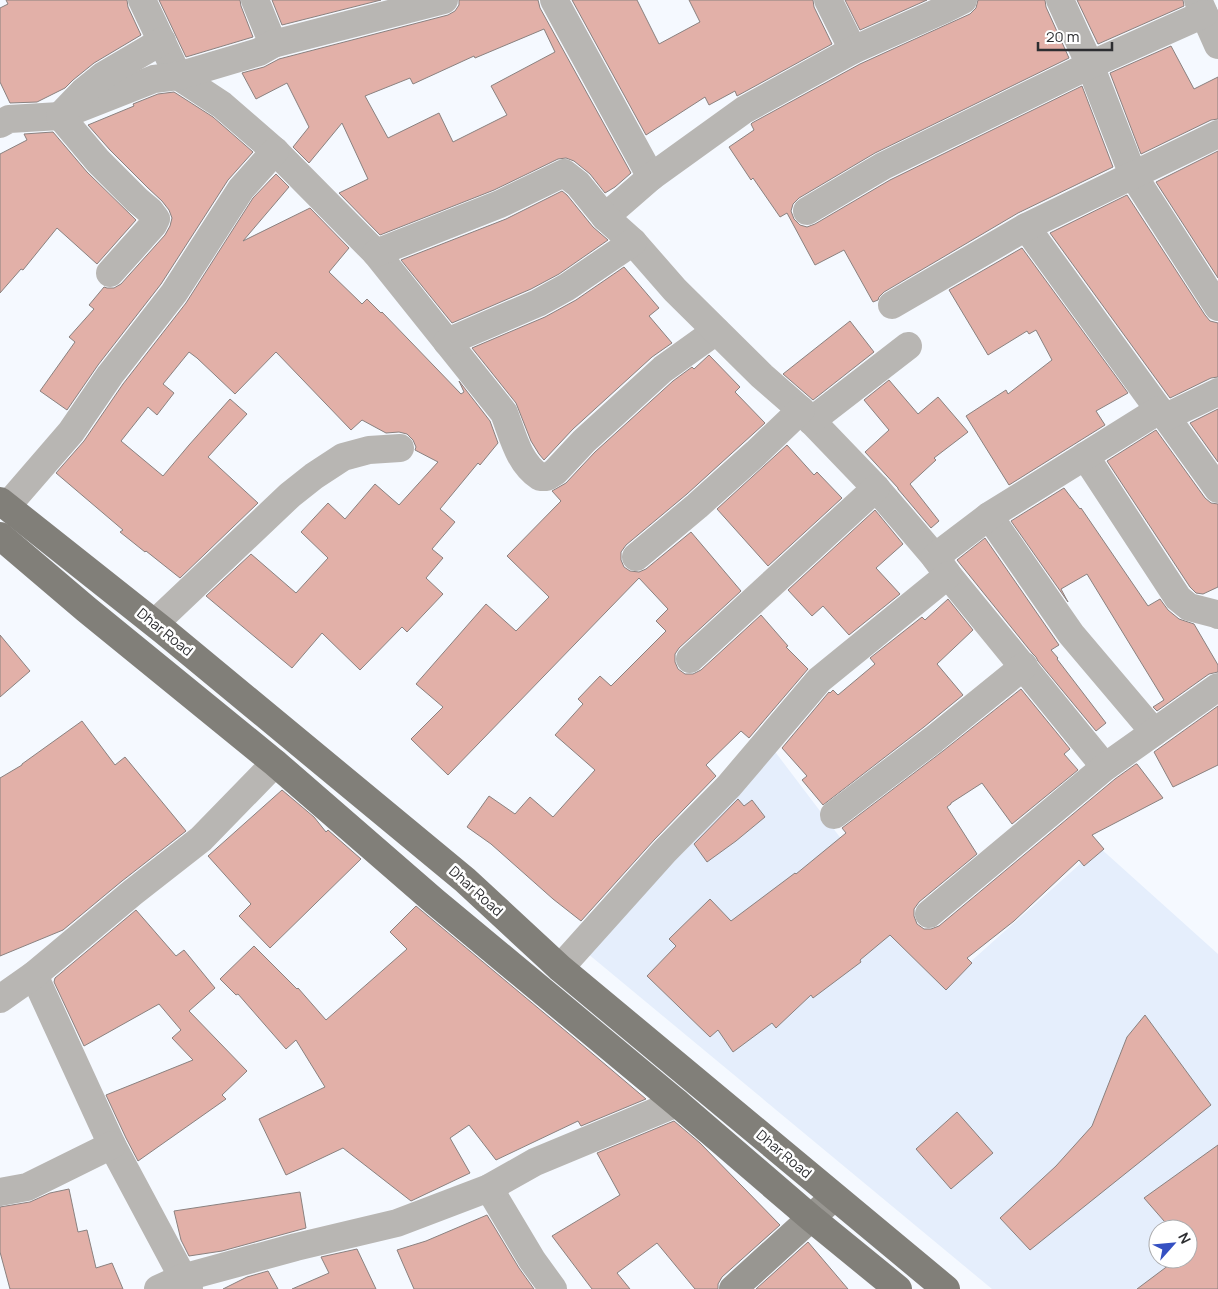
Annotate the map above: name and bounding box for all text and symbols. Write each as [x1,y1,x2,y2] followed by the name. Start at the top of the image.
[1038,20,1112,52] scale bar
[1046,26,1079,47] text: 20 m
[133,603,197,660] street label: Dhar Road
[445,861,507,920] street label: Dhar Road
[753,1125,816,1182] street label: Dhar Road
[1148,1219,1198,1269] north arrow
[1174,1229,1196,1247] text: N

